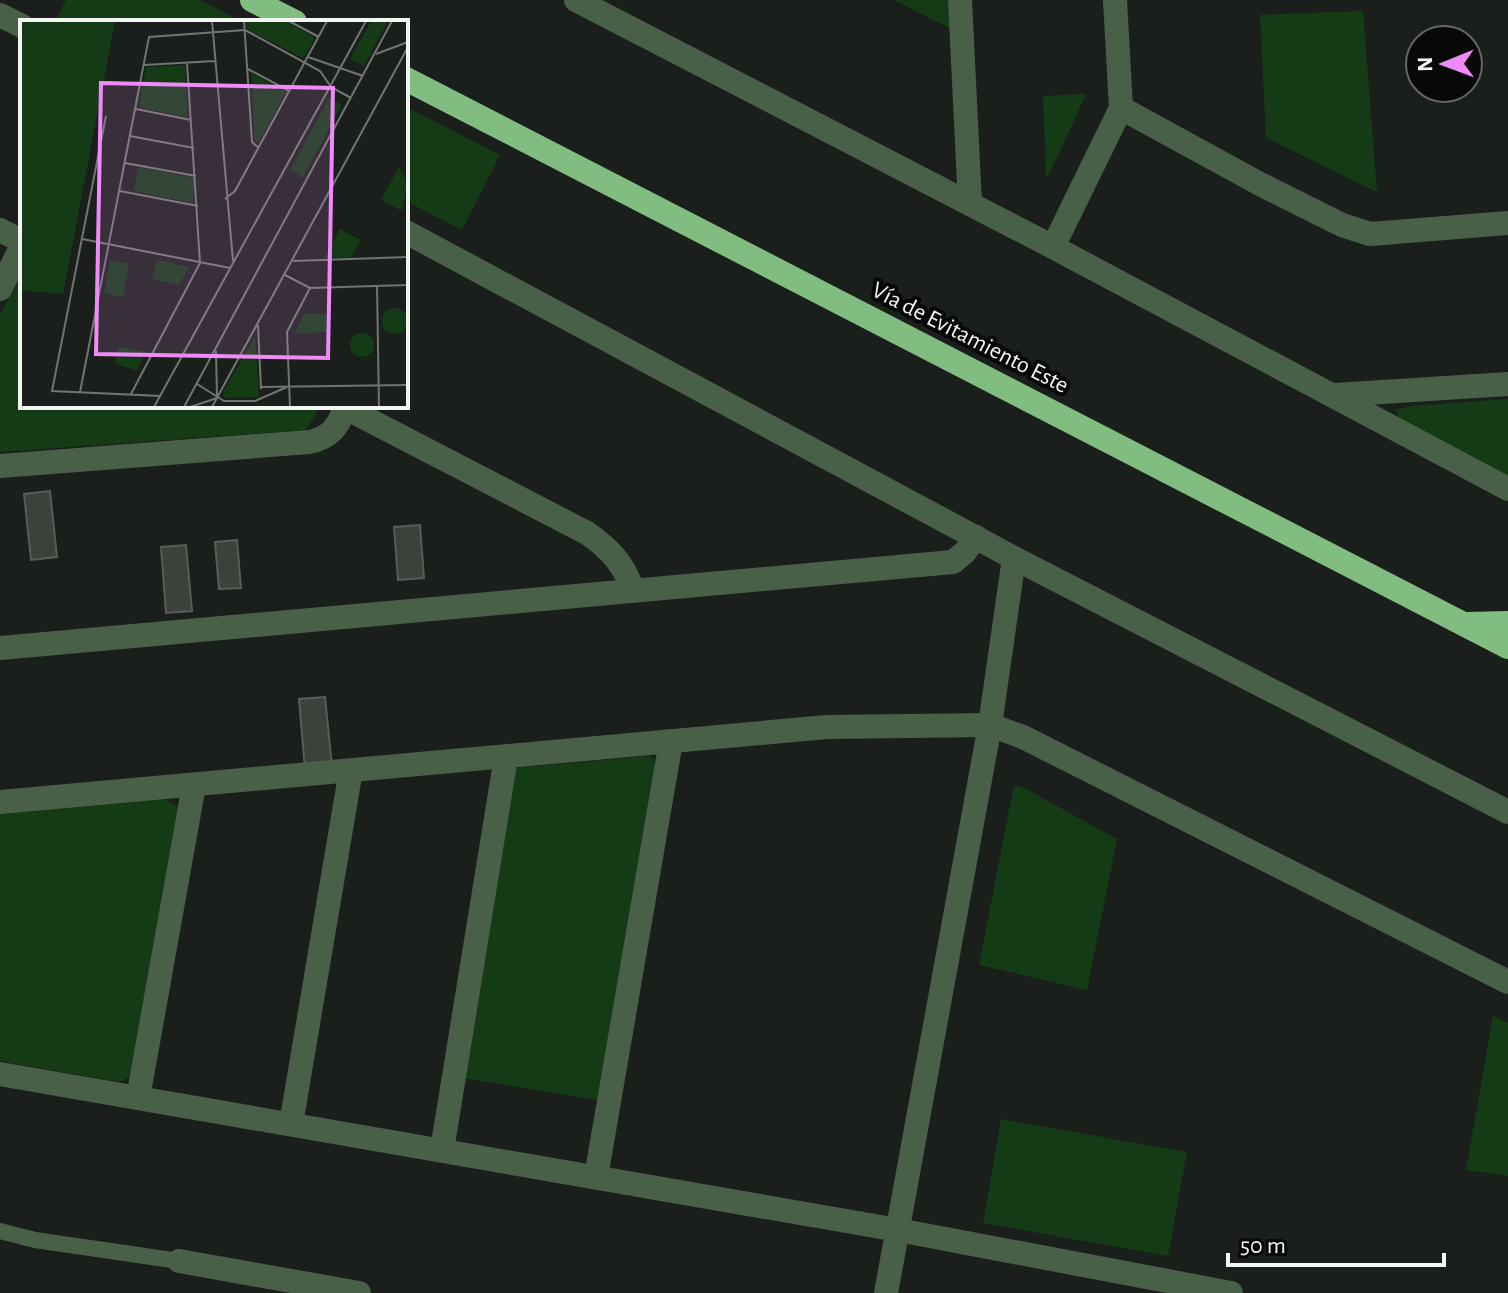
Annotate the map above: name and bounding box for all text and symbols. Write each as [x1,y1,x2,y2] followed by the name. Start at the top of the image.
[20,20,408,408] inset map
[1404,24,1484,104] north arrow
[1414,56,1436,72] text: N
[868,278,1072,398] street label: Vía de Evitamiento Este
[1228,1217,1444,1267] scale bar
[1240,1234,1286,1258] text: 50 m

